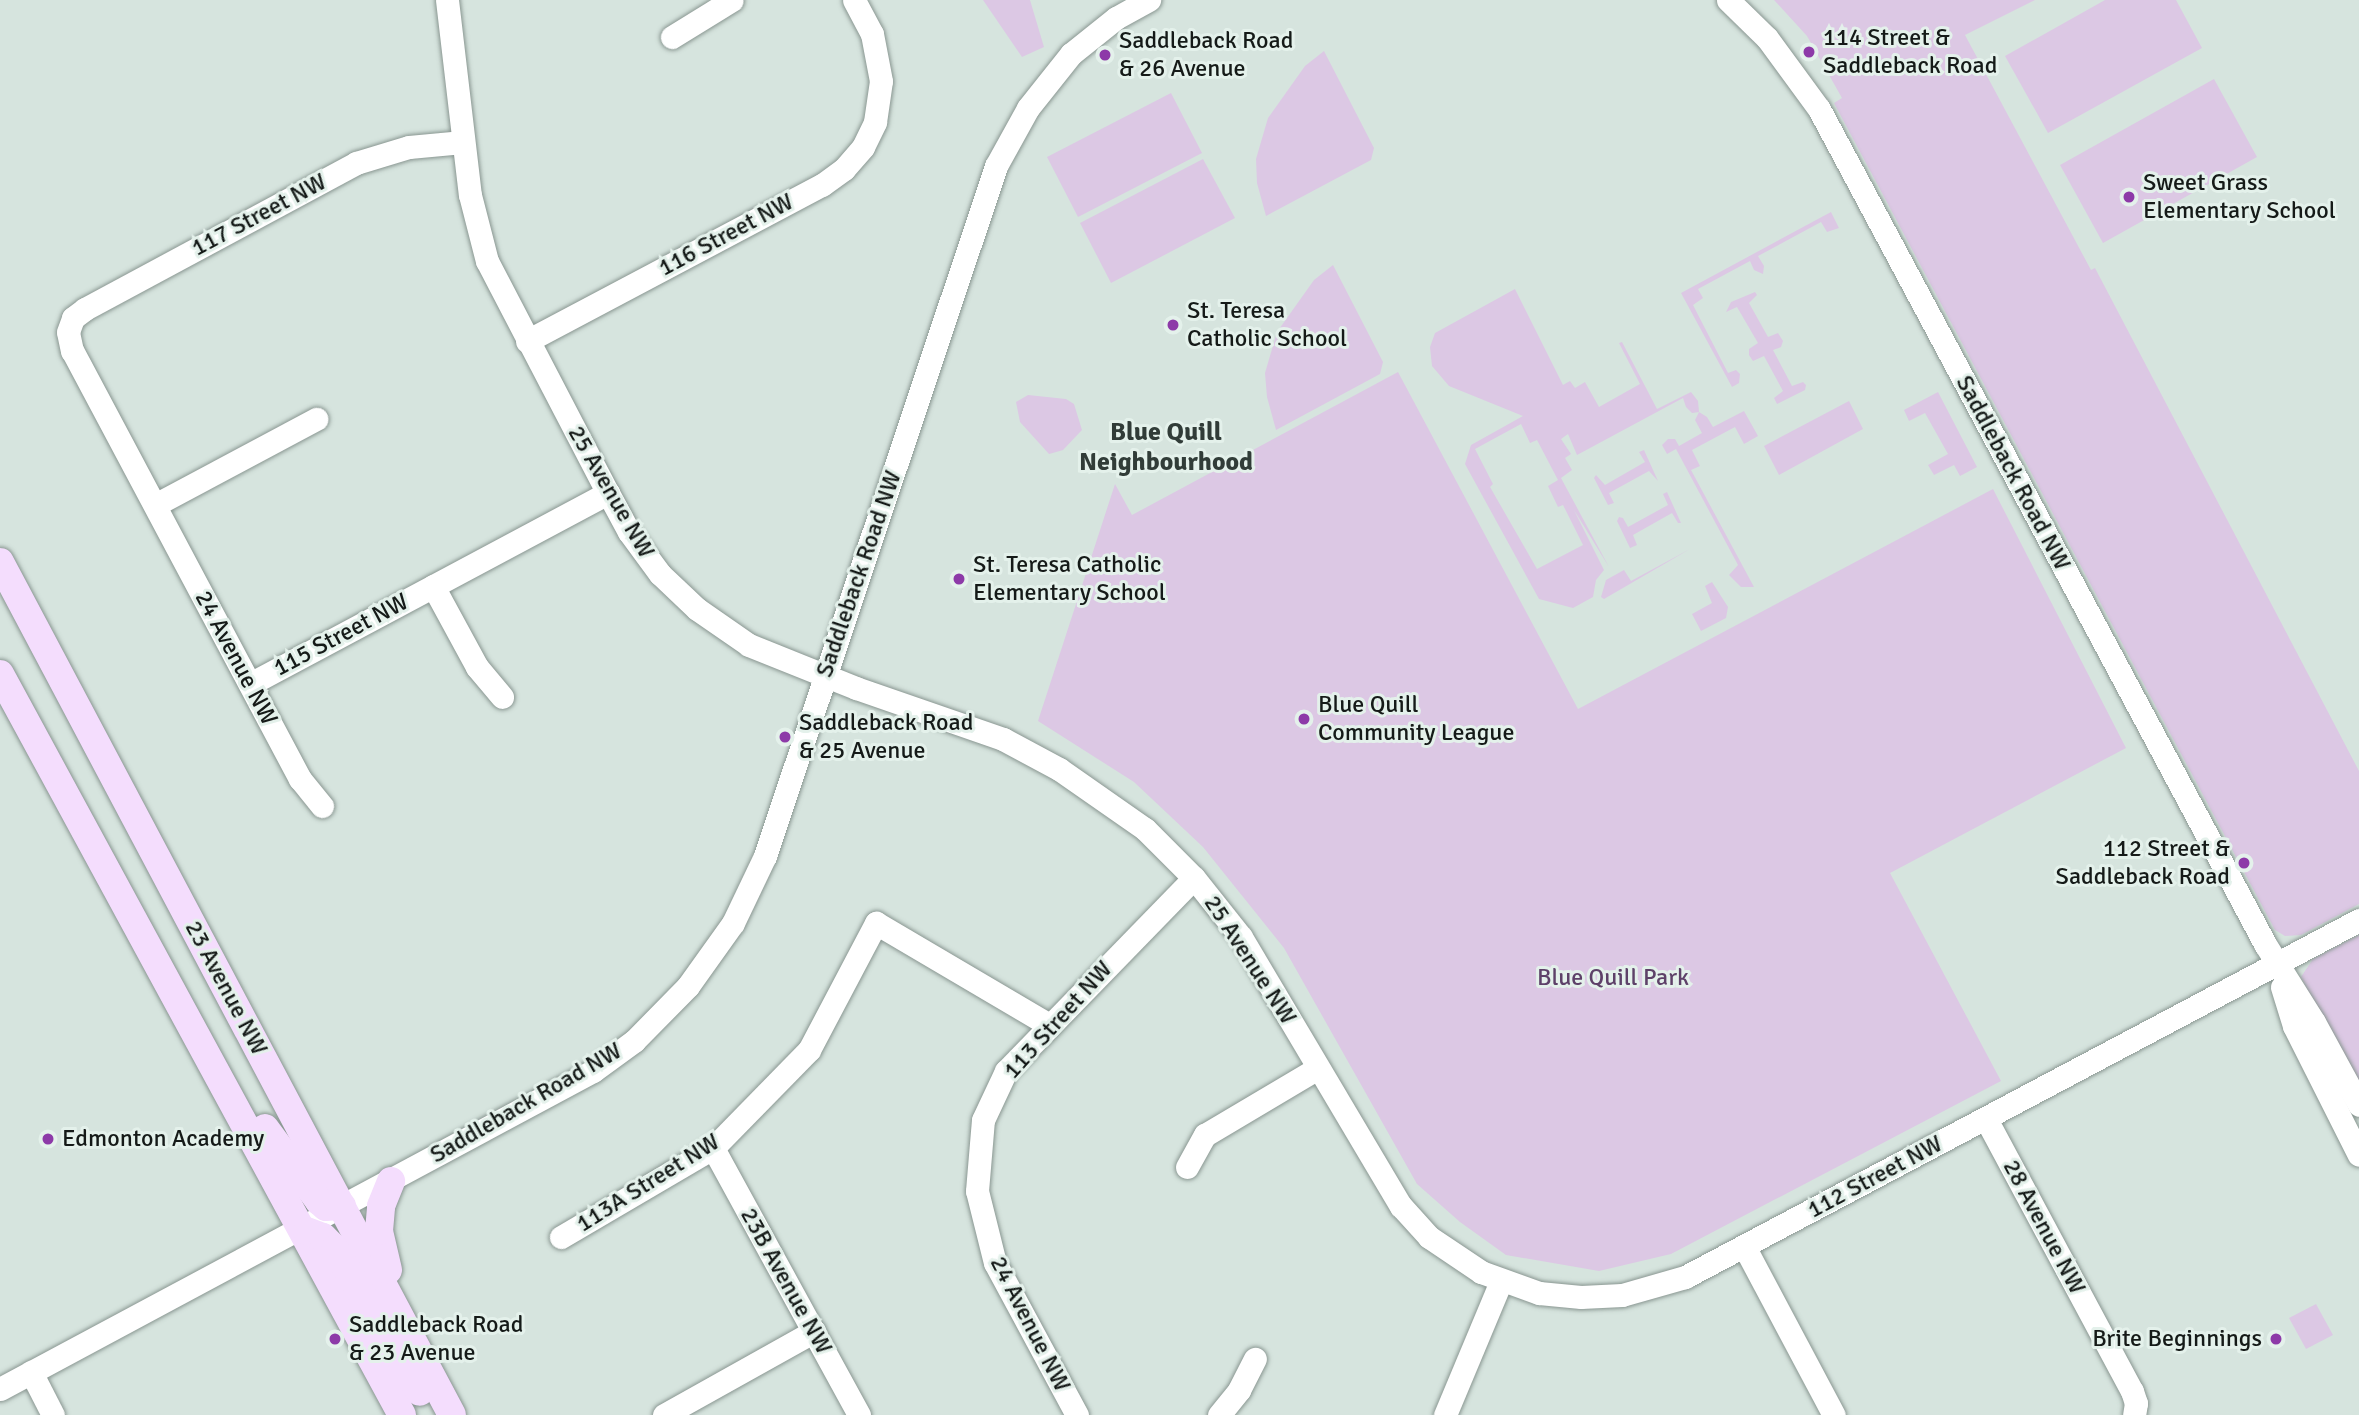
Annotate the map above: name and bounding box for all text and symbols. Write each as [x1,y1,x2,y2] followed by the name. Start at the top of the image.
[1823,24,1997,80] place label: 114 Street & Saddleback Road
[1119,27,1293,83] place label: Saddleback Road & 26 Avenue
[1801,44,1817,60] marker: 114 Street & Saddleback Road
[1097,47,1113,63] marker: Saddleback Road & 26 Avenue
[187,167,331,263] street label: 117 Street NW
[2143,169,2336,225] place label: Sweet Grass Elementary School
[654,187,798,283] street label: 116 Street NW
[2121,189,2137,205] marker: Sweet Grass Elementary School
[1187,297,1347,353] place label: St. Teresa Catholic School
[1165,317,1181,333] marker: St. Teresa Catholic School
[1949,371,2077,575] street label: Saddleback Road NW
[1079,417,1253,478] district label: Blue Quill Neighbourhood
[561,421,661,563] street label: 25 Avenue NW
[810,467,908,681] street label: Saddleback Road NW
[973,551,1166,607] place label: St. Teresa Catholic Elementary School
[951,571,967,587] marker: St. Teresa Catholic Elementary School
[188,586,284,730] street label: 24 Avenue NW
[269,587,413,683] street label: 115 Street NW
[1318,691,1514,747] place label: Blue Quill Community League
[799,709,973,765] place label: Saddleback Road & 25 Avenue
[1296,711,1312,727] marker: Blue Quill Community League
[777,729,793,745] marker: Saddleback Road & 25 Avenue
[2056,835,2230,891] place label: 112 Street & Saddleback Road
[2236,855,2252,871] marker: 112 Street & Saddleback Road
[1198,890,1302,1030] street label: 25 Avenue NW
[178,916,274,1060] street label: 23 Avenue NW
[998,955,1118,1085] street label: 113 Street NW
[1537,964,1689,992] park label: Blue Quill Park
[425,1036,627,1170] street label: Saddleback Road NW
[62,1125,264,1153] place label: Edmonton Academy
[571,1128,725,1238] street label: 113A Street NW
[1803,1129,1947,1225] street label: 112 Street NW
[40,1131,56,1147] marker: Edmonton Academy
[1996,1155,2092,1299] street label: 28 Avenue NW
[734,1203,838,1359] street label: 23B Avenue NW
[984,1251,1076,1397] street label: 24 Avenue NW
[349,1311,523,1367] place label: Saddleback Road & 23 Avenue
[2092,1325,2262,1353] place label: Brite Beginnings
[327,1331,343,1347] marker: Saddleback Road & 23 Avenue
[2268,1331,2284,1347] marker: Brite Beginnings

